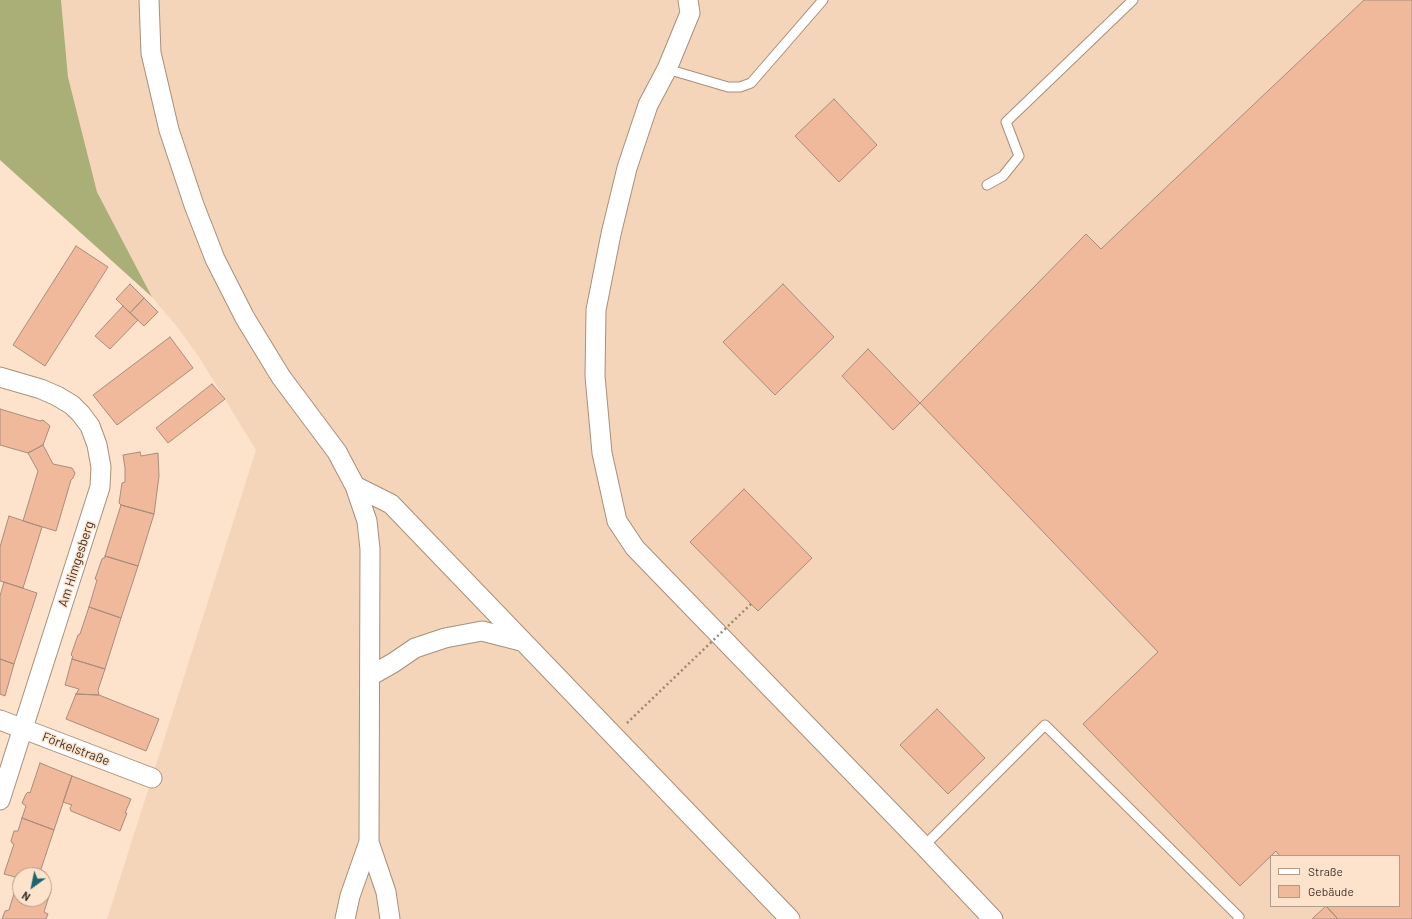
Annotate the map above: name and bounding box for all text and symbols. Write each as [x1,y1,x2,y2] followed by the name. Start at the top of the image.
[55,519,97,609] street label: Am Himgesberg
[40,729,112,769] street label: Förkelstraße
[1270,855,1400,907] legend
[1308,864,1343,878] text: Straße
[12,867,52,907] north arrow
[1308,884,1354,898] text: Gebäude
[19,889,32,904] text: N

